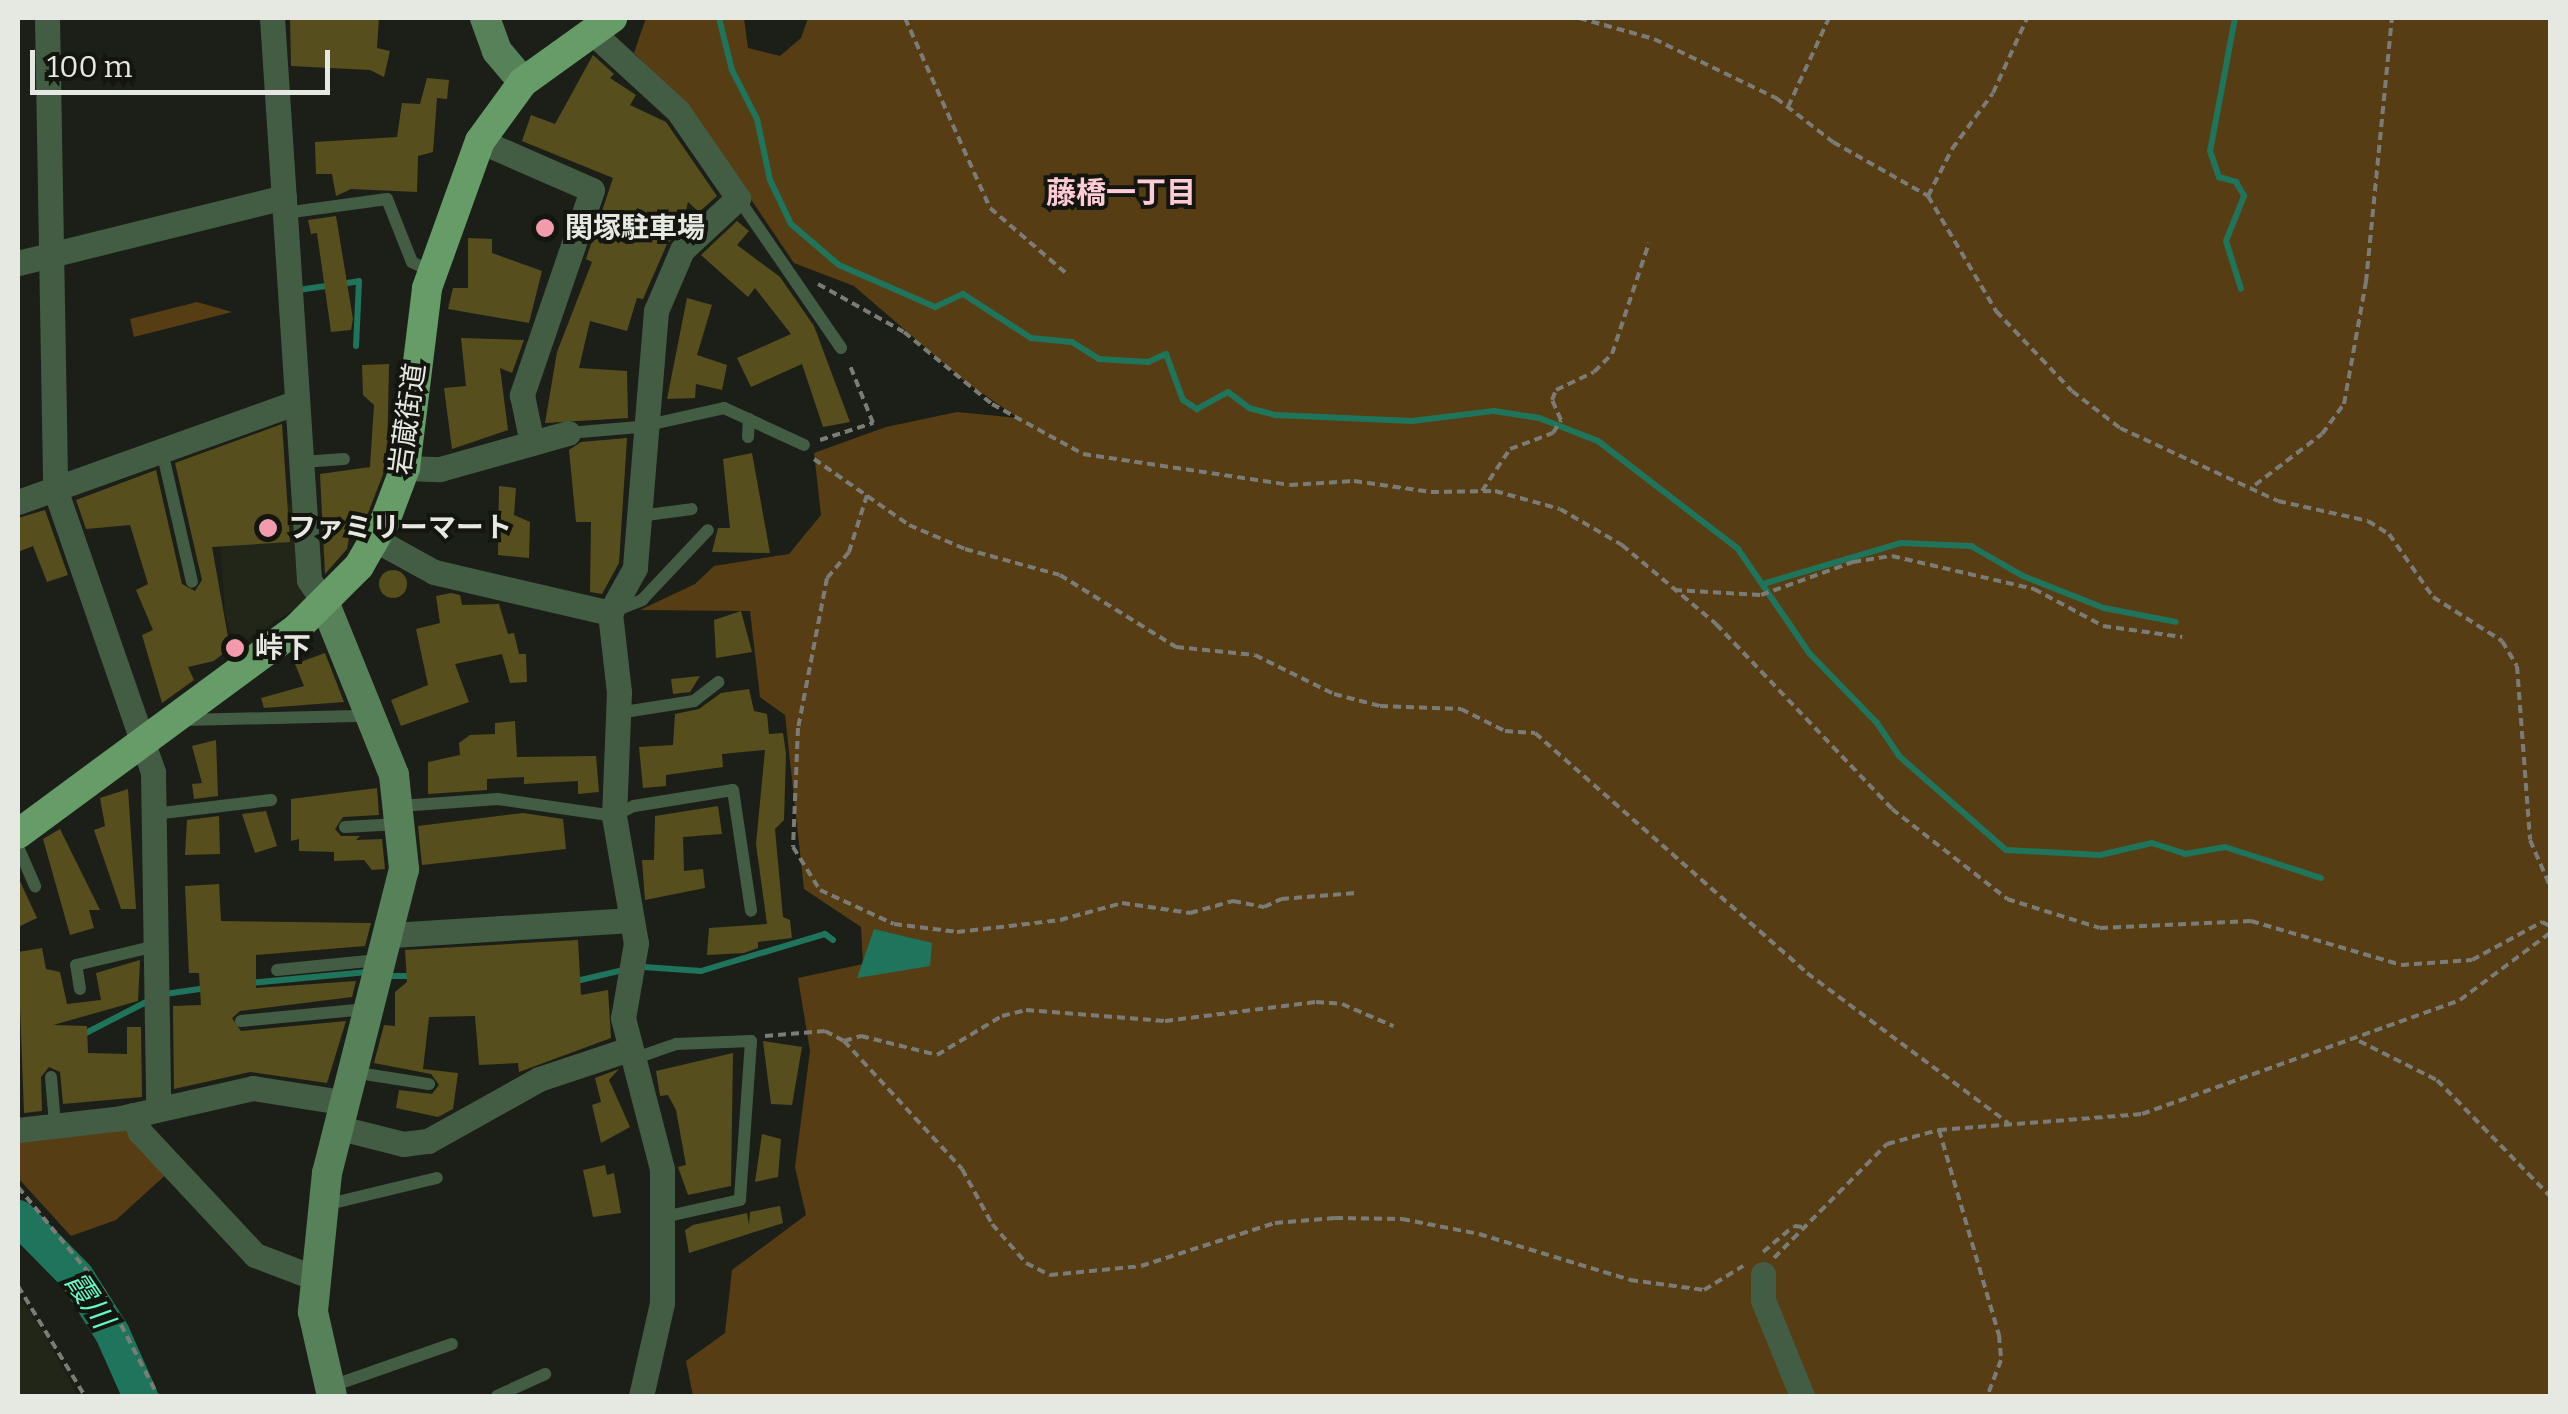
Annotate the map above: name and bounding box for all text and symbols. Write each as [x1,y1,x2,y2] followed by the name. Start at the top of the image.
[35,30,335,92] scale bar
[47,49,132,85] text: 100 m
[1046,175,1196,211] district label: 藤橋一丁目
[565,211,705,245] place label: 関塚駐車場
[534,217,556,239] marker: 関塚駐車場
[384,361,432,477] street label: 岩蔵街道
[288,511,512,545] place label: ファミリーマート
[257,517,279,539] marker: ファミリーマート
[255,631,311,665] place label: 峠下
[224,637,246,659] marker: 峠下
[57,1265,121,1335] water label: 霞川

